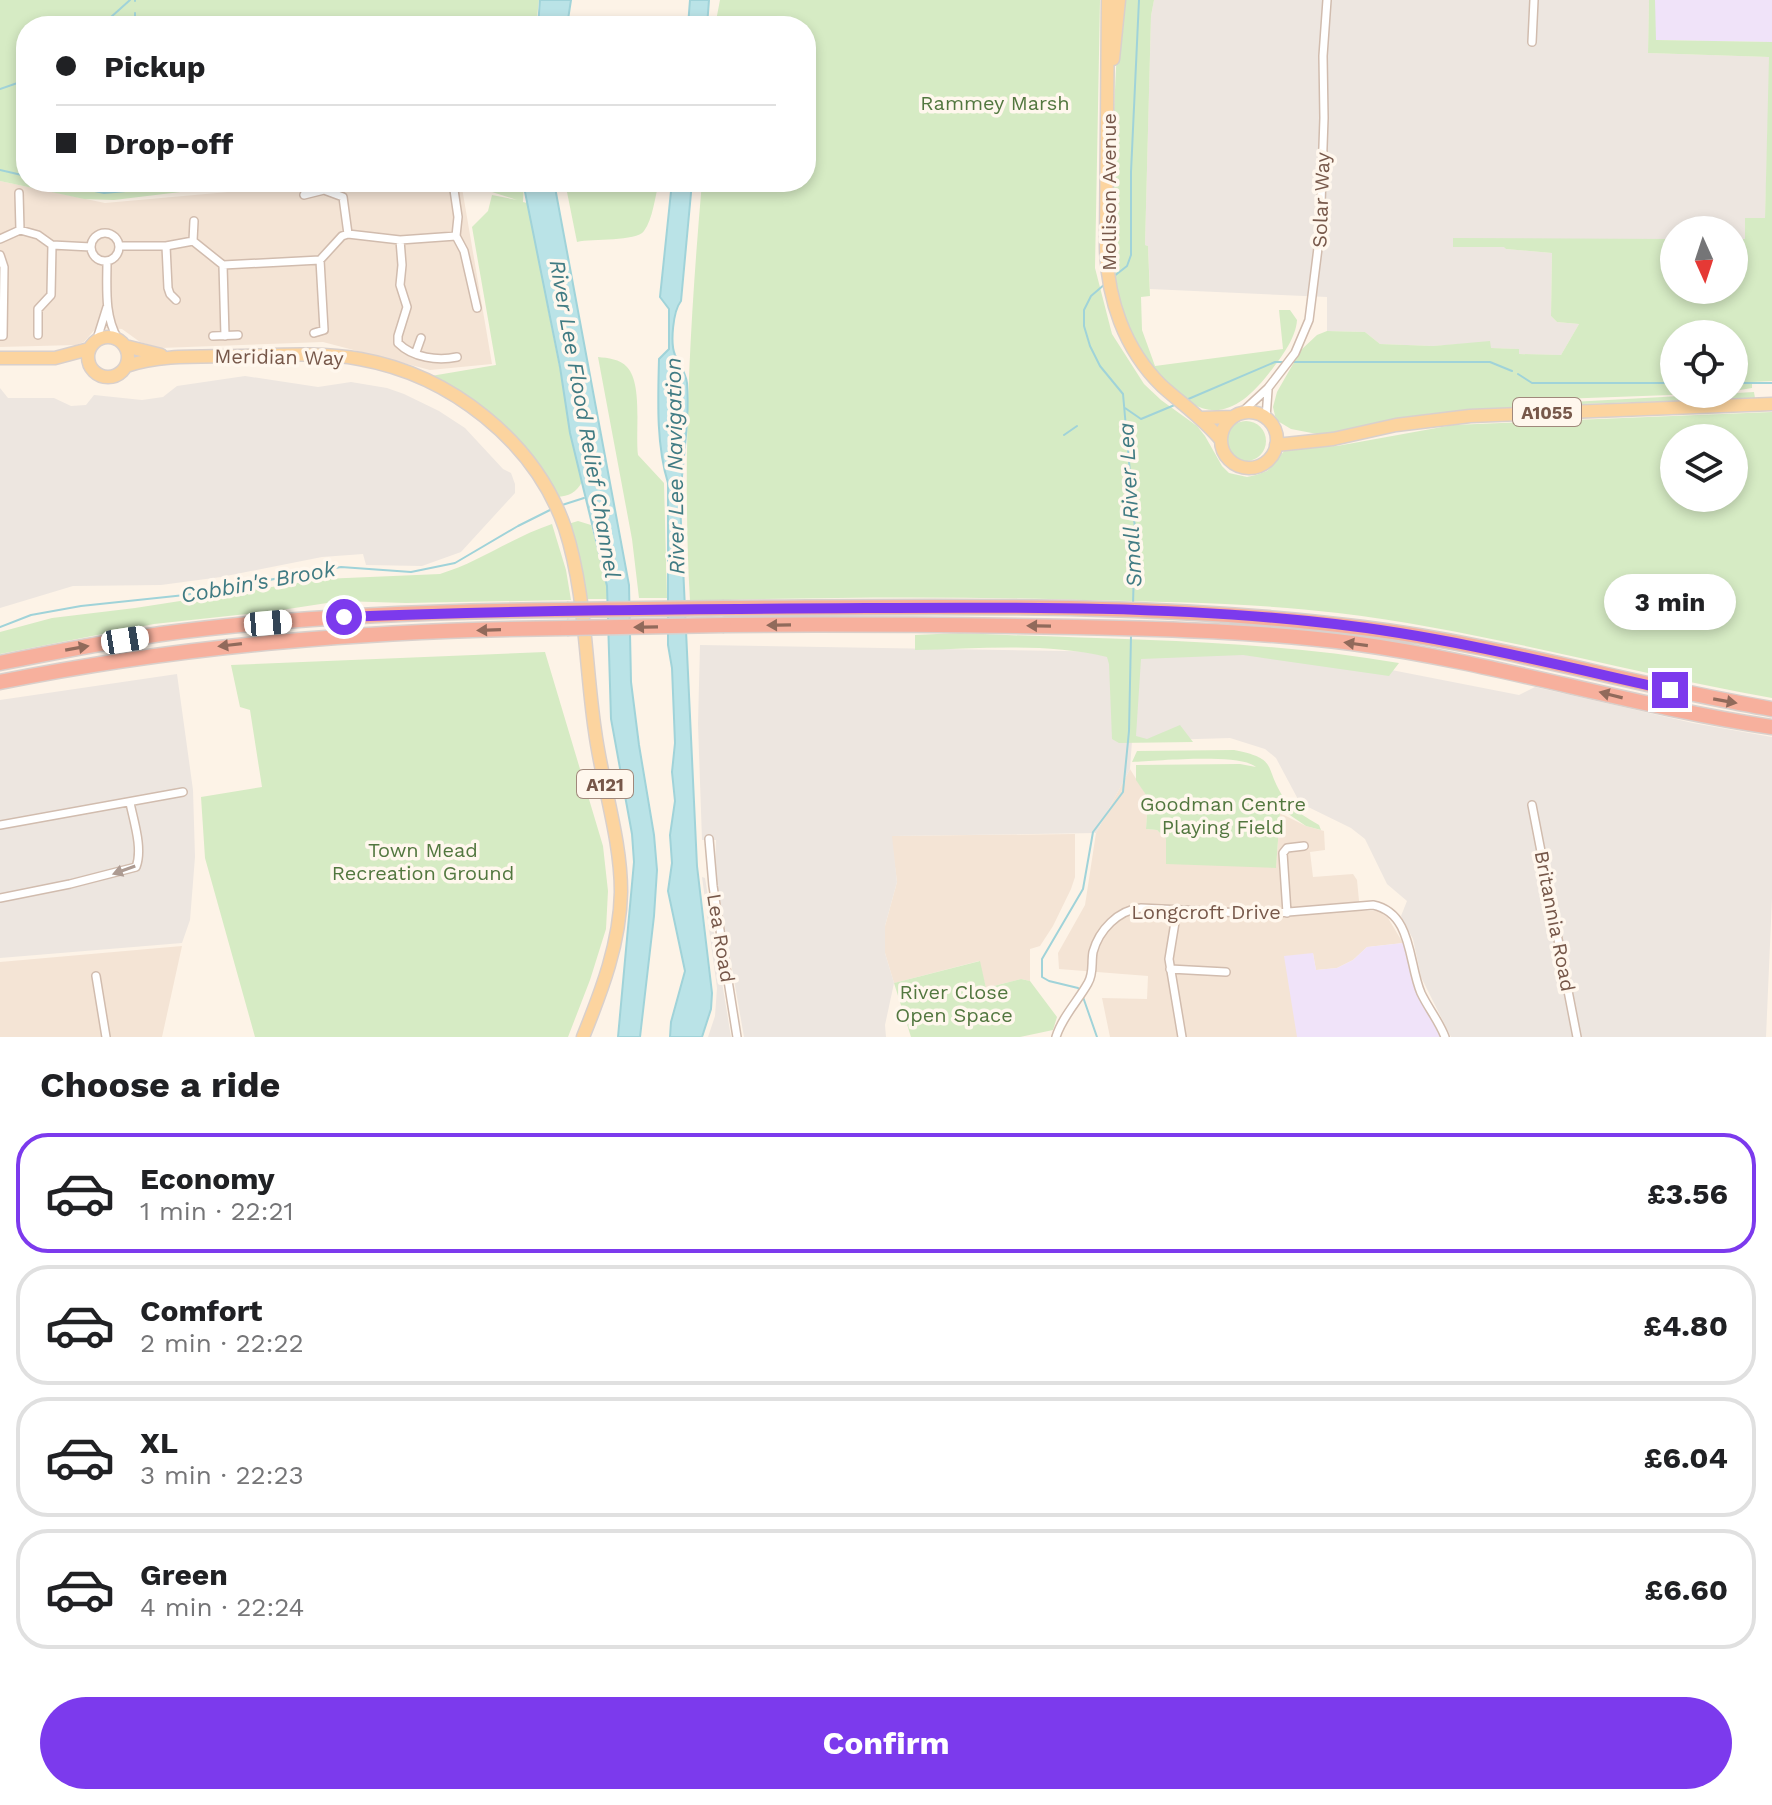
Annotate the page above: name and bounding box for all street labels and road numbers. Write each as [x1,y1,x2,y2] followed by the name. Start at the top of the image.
[1097,113,1121,271] street label: Mollison Avenue
[1307,151,1335,248] street label: Solar Way
[214,344,345,370] street label: Meridian Way
[1513,398,1581,426] road number: A1055
[577,770,633,798] road number: A121
[1530,849,1580,993] street label: Britannia Road
[702,892,740,984] street label: Lea Road
[1131,900,1281,924] street label: Longcroft Drive

